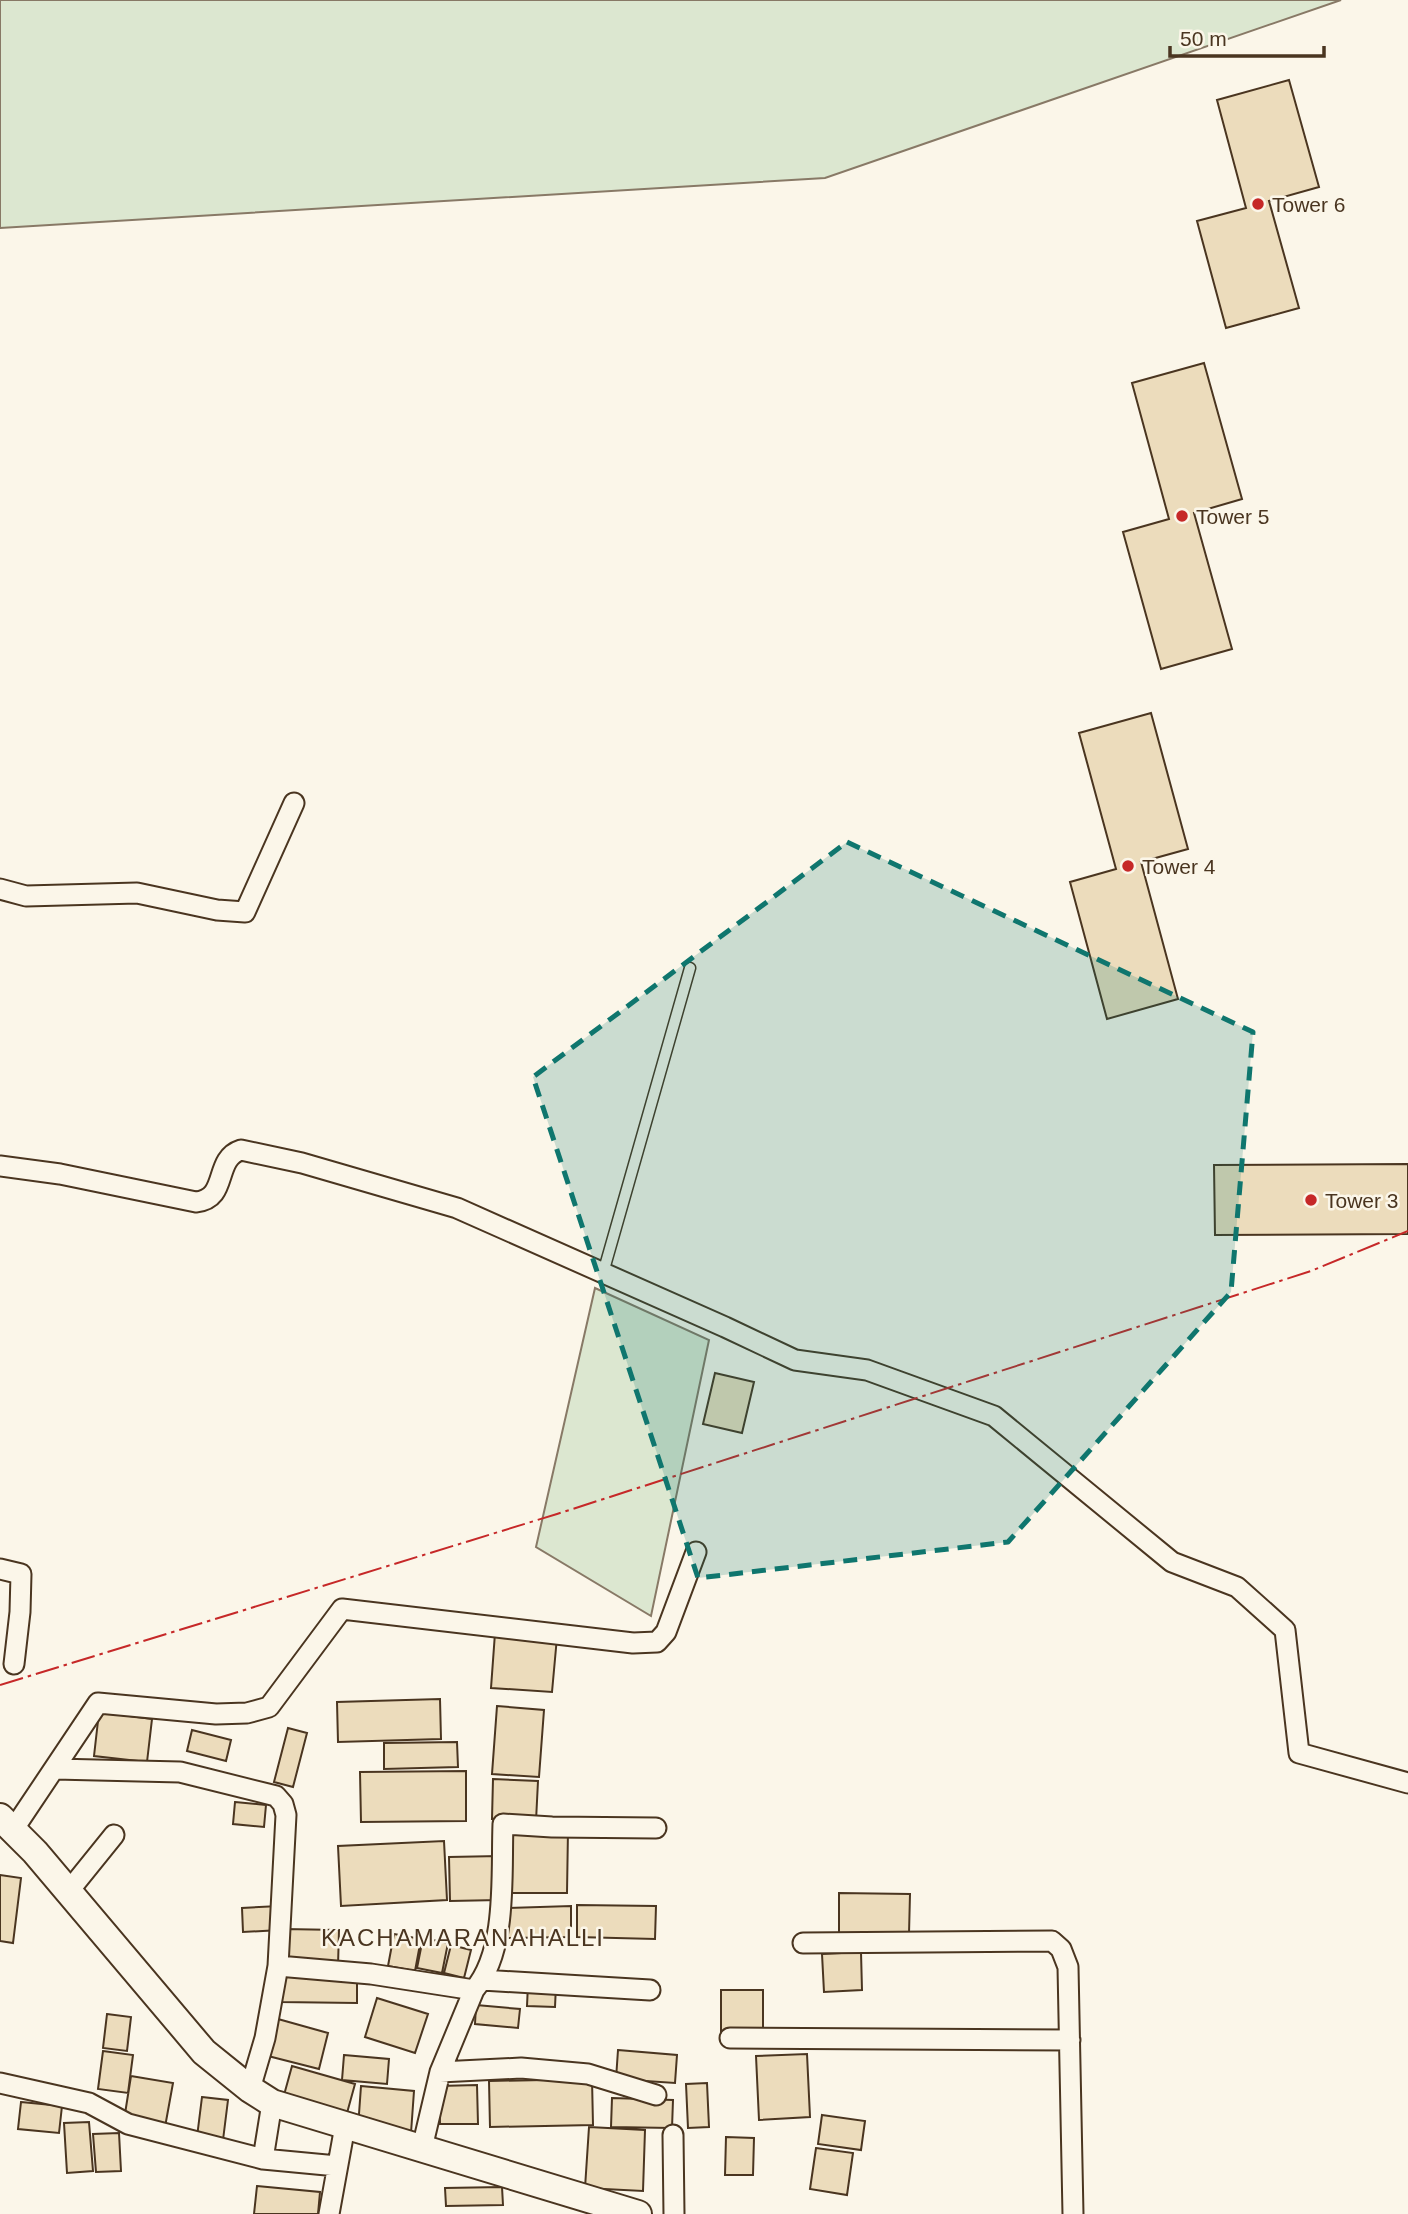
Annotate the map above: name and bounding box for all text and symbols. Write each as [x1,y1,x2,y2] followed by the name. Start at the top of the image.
[1170,14,1324,58] scale bar
[1180,27,1227,50] text: 50 m
[1272,193,1346,216] place label: Tower 6
[1250,196,1266,212] marker: Tower 6
[1196,505,1270,528] place label: Tower 5
[1174,508,1190,524] marker: Tower 5
[1142,855,1216,878] place label: Tower 4
[1120,858,1136,874] marker: Tower 4
[1325,1189,1399,1212] place label: Tower 3
[1303,1192,1319,1208] marker: Tower 3
[321,1924,605,1951] district label: KACHAMARANAHALLI

